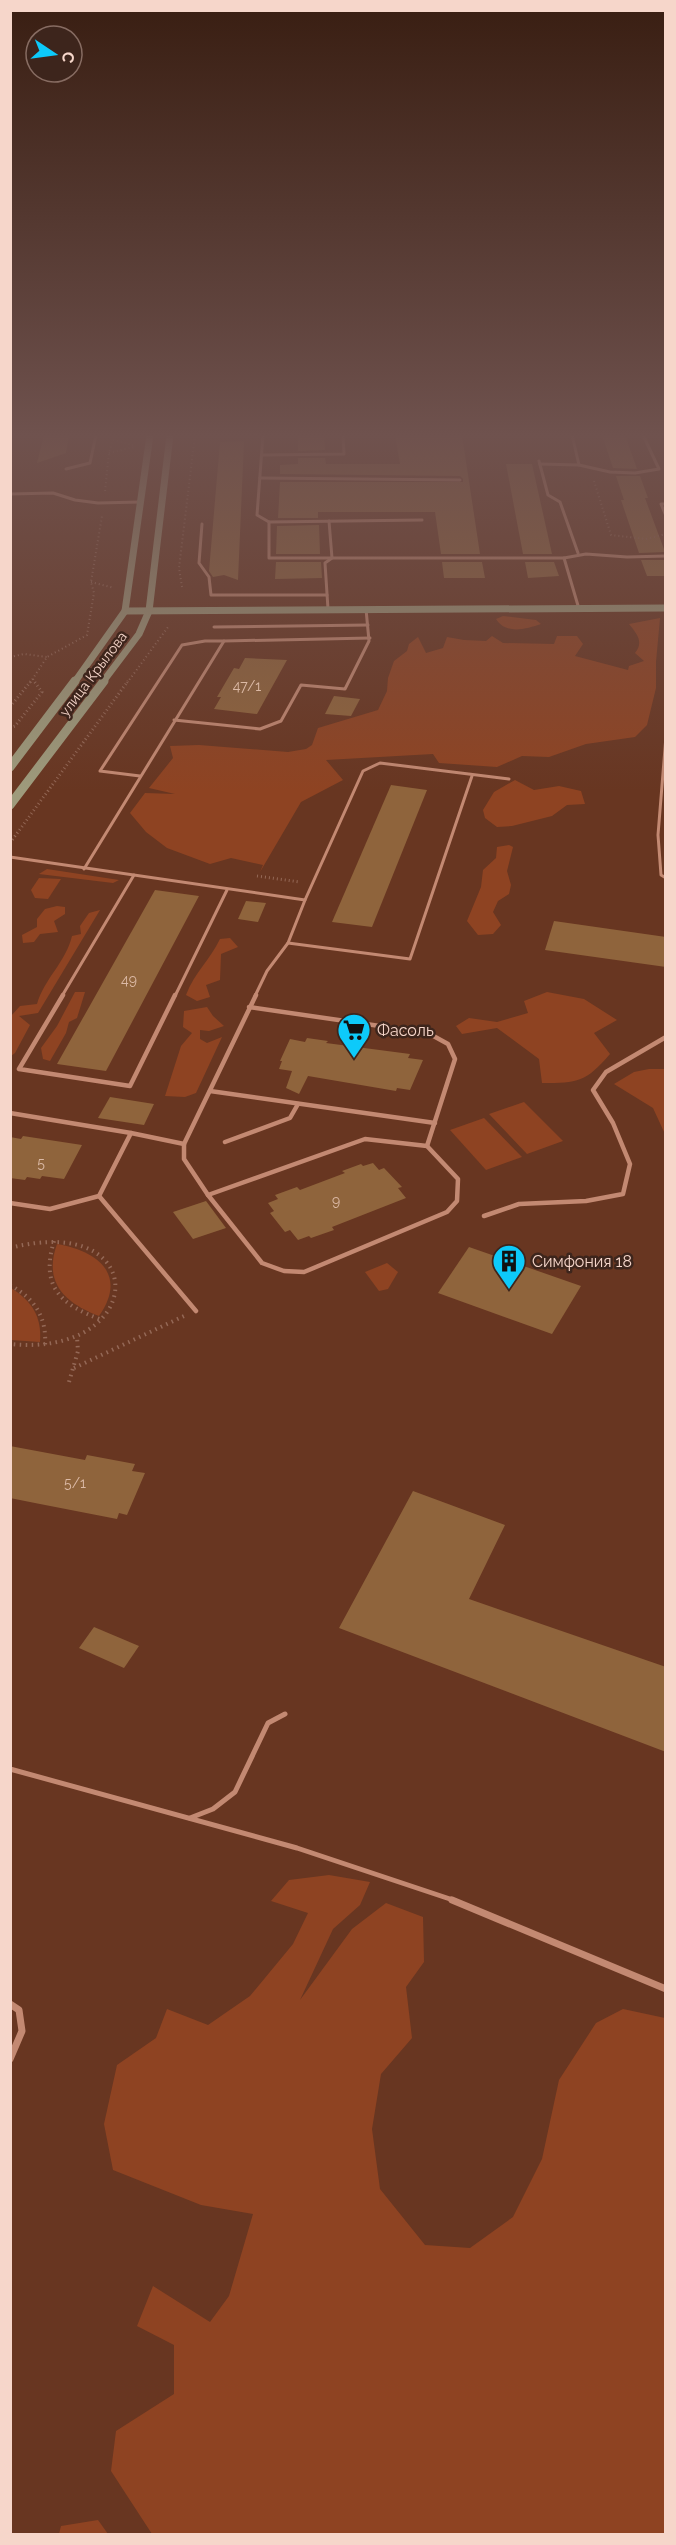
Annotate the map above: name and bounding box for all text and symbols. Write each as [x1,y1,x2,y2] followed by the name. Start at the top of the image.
[24,24,84,84] north arrow
[58,50,79,65] text: С
[56,629,130,719] street label: улица Крылова
[233,678,261,694] house number: 47/1
[121,972,137,988] house number: 49
[336,1012,372,1059] supermarket icon: Фасоль
[377,1021,434,1040] place label: Фасоль
[37,1155,45,1171] house number: 5
[332,1193,340,1209] house number: 9
[491,1243,527,1290] building icon: Симфония 18
[532,1252,632,1271] place label: Симфония 18
[64,1475,86,1491] house number: 5/1

